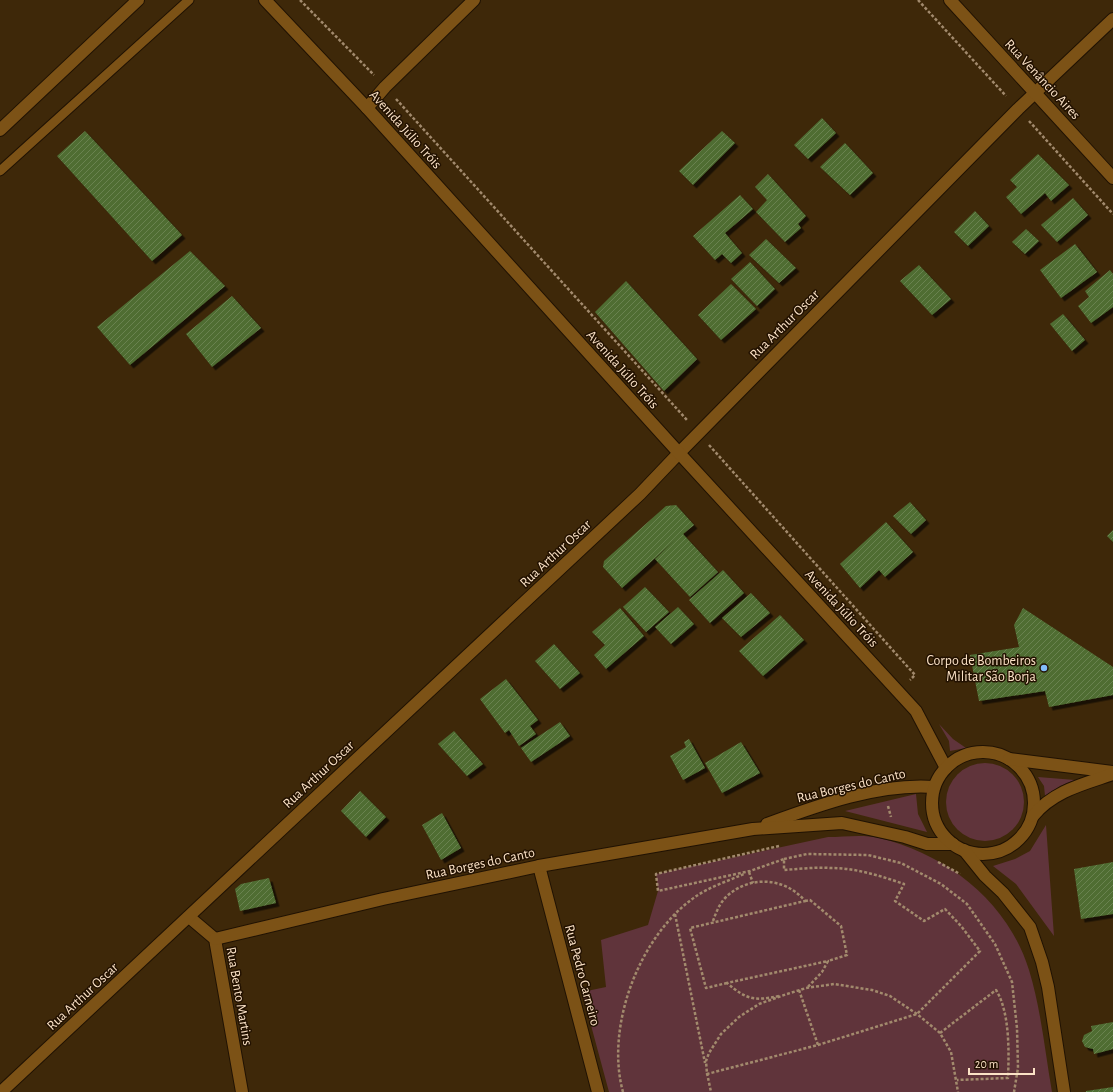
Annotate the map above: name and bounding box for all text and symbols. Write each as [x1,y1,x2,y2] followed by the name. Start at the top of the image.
[1002,37,1083,122] street label: Rua Venâncio Aires
[367,88,444,171] street label: Avenida Júlio Tróis
[747,287,822,362] street label: Rua Arthur Oscar
[584,328,661,411] street label: Avenida Júlio Tróis
[517,517,594,590] street label: Rua Arthur Oscar
[802,567,880,650] street label: Avenida Júlio Tróis
[927,654,1037,684] place label: Corpo de Bombeiros Militar São Borja
[1039,663,1049,673] marker: Corpo de Bombeiros Militar São Borja
[280,738,357,811] street label: Rua Arthur Oscar
[795,767,907,805] street label: Rua Borges do Canto
[424,846,536,882] street label: Rua Borges do Canto
[562,923,602,1027] street label: Rua Pedro Carneiro
[223,946,255,1047] street label: Rua Bento Martins
[44,960,121,1033] street label: Rua Arthur Oscar
[969,1050,1034,1076] scale bar
[975,1058,998,1070] text: 20 m

